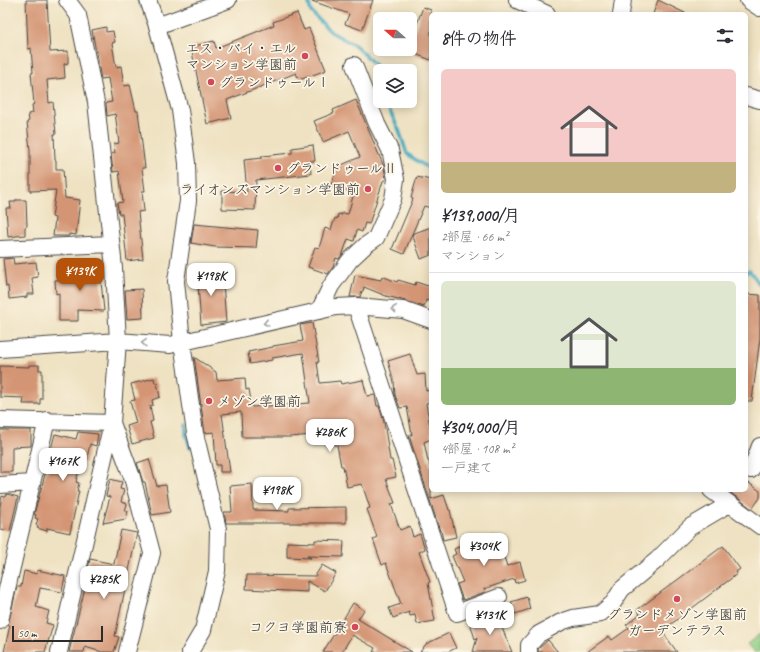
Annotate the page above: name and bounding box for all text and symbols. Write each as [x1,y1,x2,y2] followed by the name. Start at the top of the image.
[373,12,417,56] north arrow
[373,12,417,108] map controls
[714,25,736,47] icon: filters
[441,28,517,49] text: 8件の物件
[185,40,297,73] place label: エス・バイ・エル マンション学園前
[300,51,310,61] marker: エス・バイ・エル マンション学園前
[373,64,417,108] button: layers
[219,74,330,91] place label: グランドゥールⅠ
[206,77,216,87] marker: グランドゥールⅠ
[553,95,625,167] icon: home
[286,160,397,177] place label: グランドゥールⅡ
[273,163,283,173] marker: グランドゥールⅡ
[180,181,360,198] place label: ライオンズマンション学園前
[363,184,373,194] marker: ライオンズマンション学園前
[441,205,520,226] text: ¥139,000/月
[441,229,508,245] text: 2部屋 · 66 m²
[441,248,505,264] text: マンション
[52,258,108,292] pin: ¥139K
[65,263,95,279] text: ¥139K
[183,263,239,297] pin: ¥198K
[196,268,226,284] text: ¥198K
[391,305,397,314] one-way arrow
[553,307,625,379] icon: home
[263,319,269,327] one-way arrow
[141,338,147,347] one-way arrow
[217,393,301,410] place label: メゾン学園前
[204,396,214,406] marker: メゾン学園前
[441,417,521,438] text: ¥304,000/月
[302,419,358,453] pin: ¥286K
[315,424,345,440] text: ¥286K
[441,441,514,457] text: 4部屋 · 108 m²
[35,448,91,482] pin: ¥167K
[48,453,78,469] text: ¥167K
[441,460,493,476] text: 一戸建て
[249,477,305,511] pin: ¥198K
[262,482,292,498] text: ¥198K
[456,533,512,567] pin: ¥304K
[469,538,499,554] text: ¥304K
[76,566,132,600] pin: ¥285K
[89,571,119,587] text: ¥285K
[672,594,682,604] marker: グランドメゾン学園前 ガーデンテラス
[462,602,518,636] pin: ¥131K
[607,606,747,639] place label: グランドメゾン学園前 ガーデンテラス
[475,607,505,623] text: ¥131K
[249,619,347,636] place label: コクヨ学園前寮
[350,622,360,632] marker: コクヨ学園前寮
[12,624,103,643] scale bar
[18,626,37,640] text: 50 m

